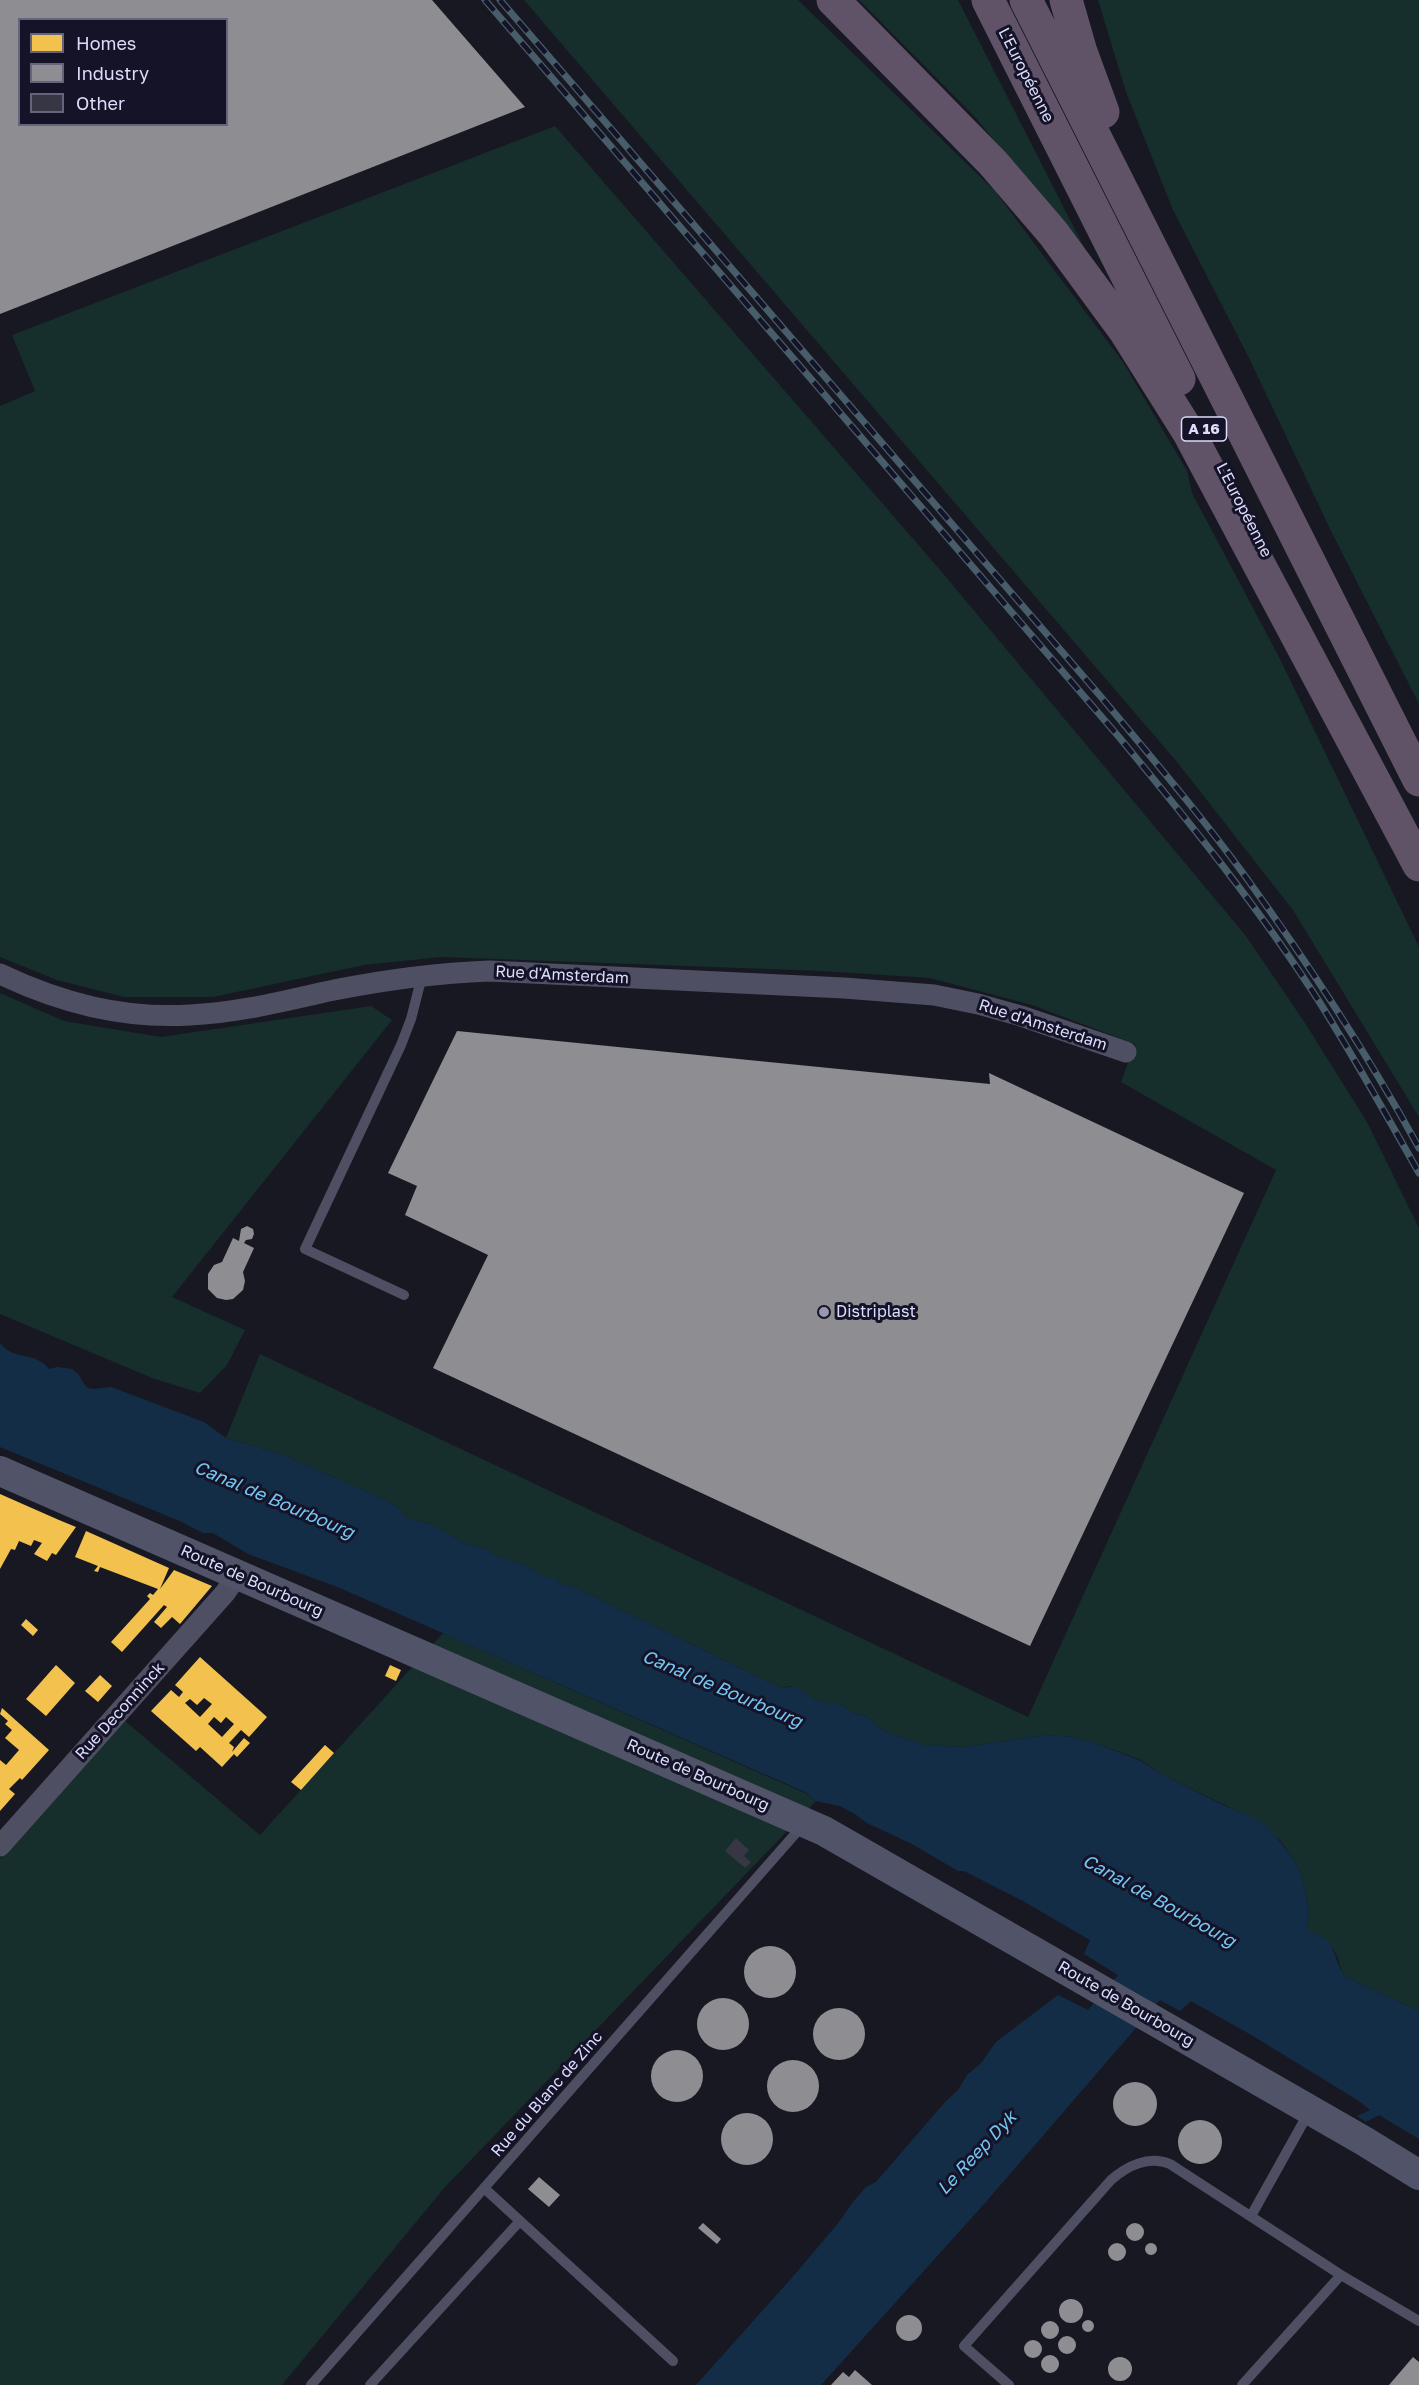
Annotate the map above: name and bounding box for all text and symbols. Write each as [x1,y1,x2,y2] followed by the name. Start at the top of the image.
[18,18,228,126] legend
[994,25,1058,125] street label: L'Européenne
[76,32,136,54] text: Homes
[76,62,149,84] text: Industry
[76,92,125,114] text: Other
[1182,417,1226,441] road number: A 16
[1212,460,1276,560] street label: L'Européenne
[495,962,629,988] street label: Rue d'Amsterdam
[976,995,1110,1055] street label: Rue d'Amsterdam
[836,1302,916,1322] place label: Distriplast
[817,1305,831,1319] marker: Distriplast
[191,1457,357,1543] water label: Canal de Bourbourg
[178,1541,326,1621] street label: Route de Bourbourg
[639,1646,805,1732] water label: Canal de Bourbourg
[71,1659,169,1763] street label: Rue Deconninck
[624,1735,772,1815] street label: Route de Bourbourg
[1079,1850,1239,1952] water label: Canal de Bourbourg
[1054,1957,1198,2051] street label: Route de Bourbourg
[487,2027,607,2161] street label: Rue du Blanc de Zinc
[933,2107,1021,2199] water label: Le Reep Dyk

